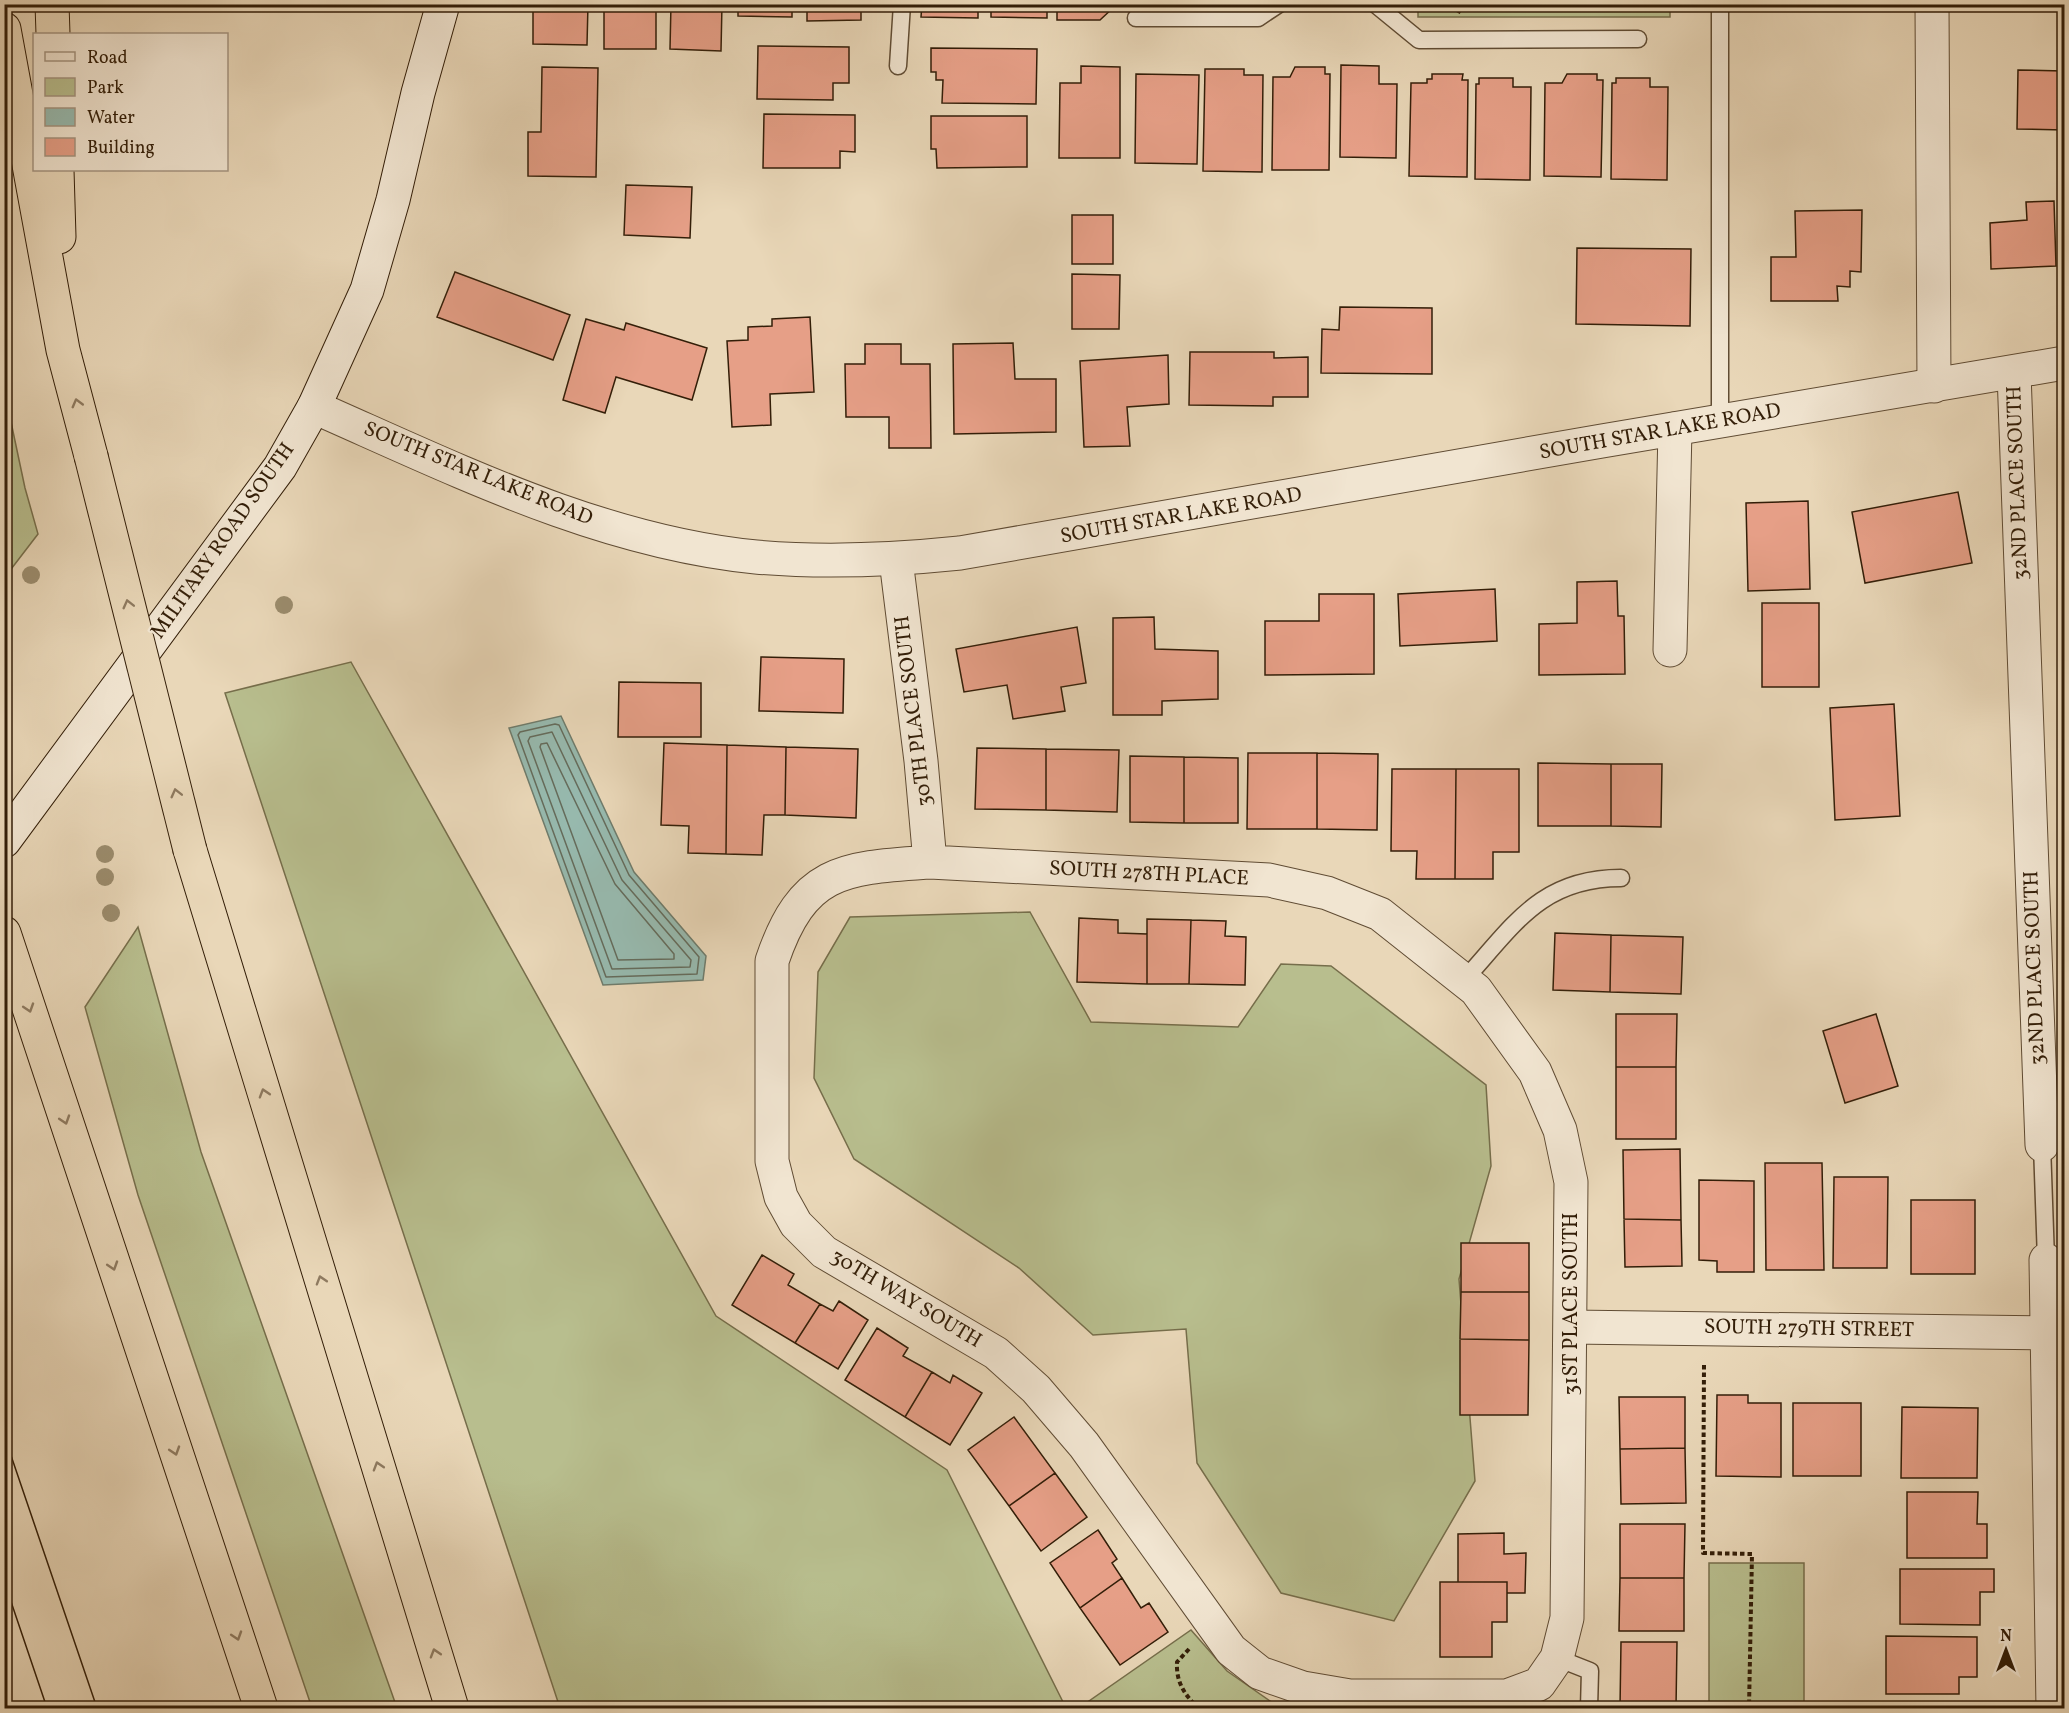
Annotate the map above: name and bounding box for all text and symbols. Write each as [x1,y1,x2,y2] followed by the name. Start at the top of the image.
[33,33,228,171] legend
[87,46,128,71] text: Road
[87,76,124,101] text: Park
[87,106,135,131] text: Water
[87,136,155,161] text: Building
[2000,385,2036,581] street label: 32ND PLACE SOUTH
[1537,396,1783,468] street label: SOUTH STAR LAKE ROAD
[71,398,84,408] one-way arrow
[359,415,597,533] street label: SOUTH STAR LAKE ROAD
[144,437,302,645] street label: MILITARY ROAD SOUTH
[1058,480,1304,552] street label: SOUTH STAR LAKE ROAD
[123,599,136,609] one-way arrow
[888,614,940,808] street label: 30TH PLACE SOUTH
[170,788,183,798] one-way arrow
[1048,854,1250,894] street label: SOUTH 278TH PLACE
[2017,870,2053,1066] street label: 32ND PLACE SOUTH
[21,1002,34,1013] one-way arrow
[259,1088,271,1099] one-way arrow
[58,1114,70,1125] one-way arrow
[1557,1212,1586,1396] street label: 31ST PLACE SOUTH
[825,1242,987,1356] street label: 30TH WAY SOUTH
[106,1260,119,1271] one-way arrow
[316,1275,328,1286] one-way arrow
[1704,1313,1914,1345] street label: SOUTH 279TH STREET
[168,1445,180,1456] one-way arrow
[373,1461,385,1472] one-way arrow
[1976,1620,2036,1680] north arrow
[2000,1626,2012,1648] text: N
[229,1630,242,1641] one-way arrow
[430,1648,442,1659] one-way arrow

